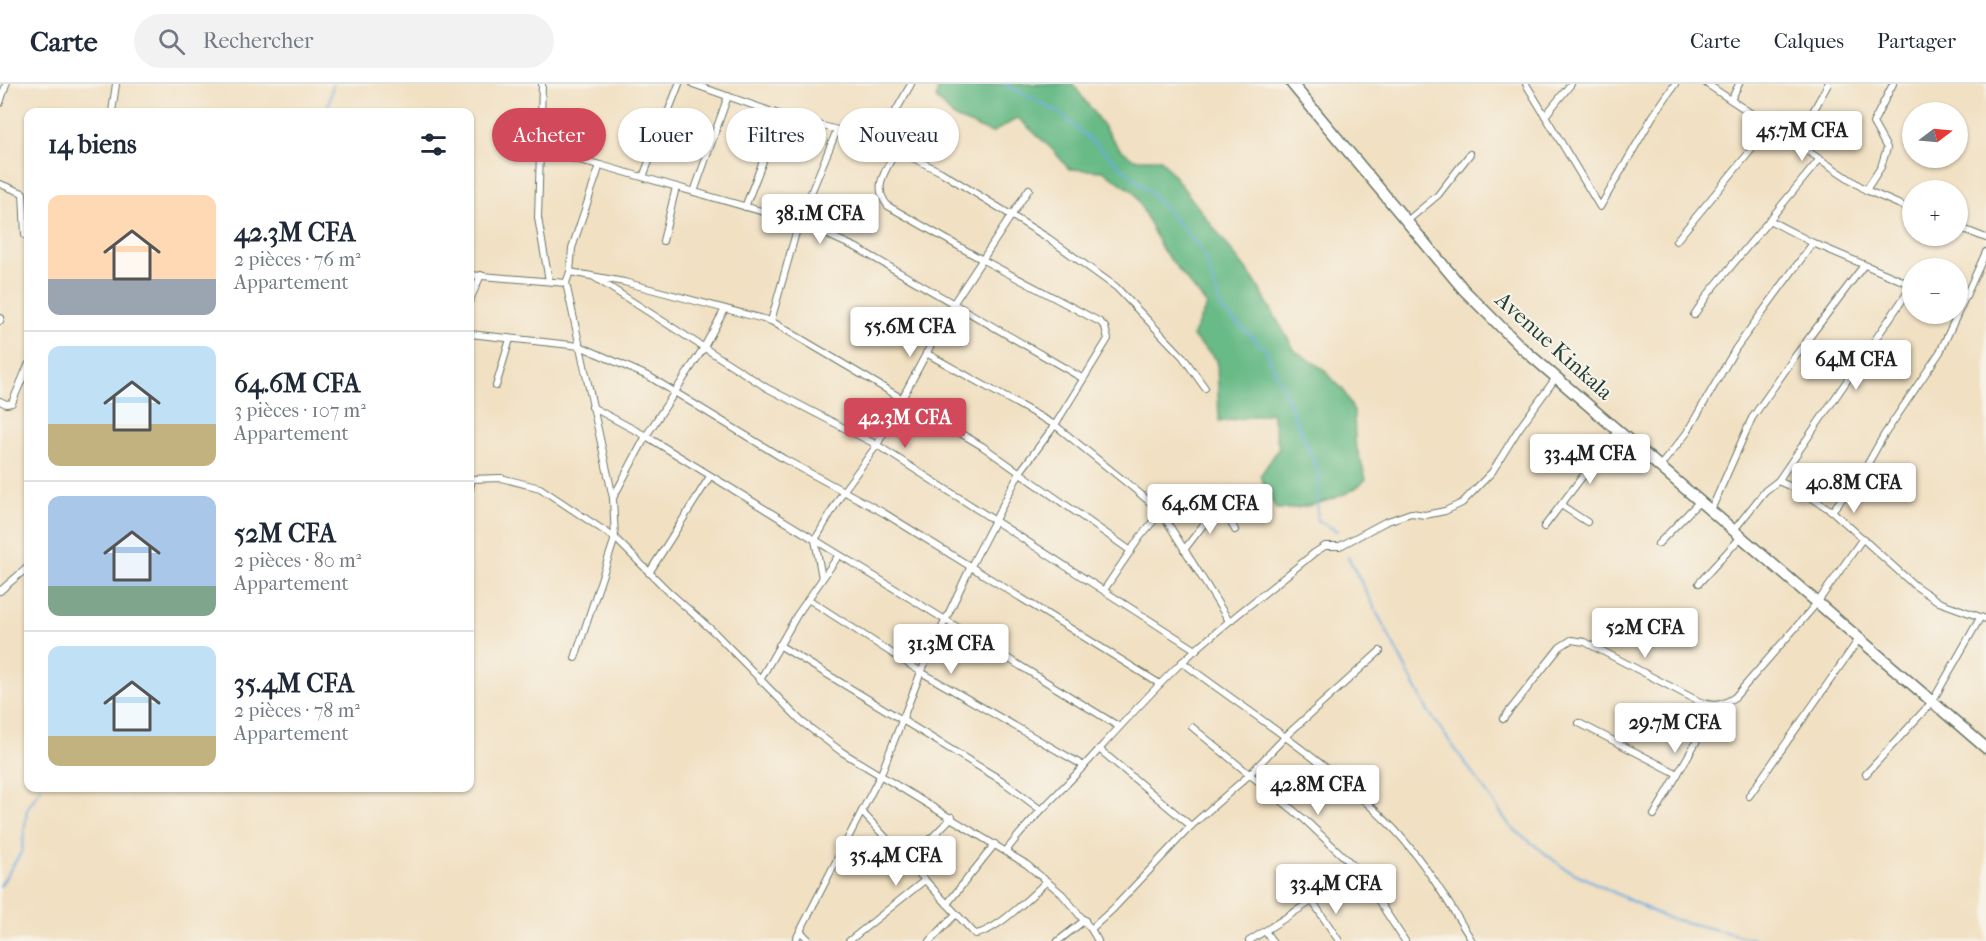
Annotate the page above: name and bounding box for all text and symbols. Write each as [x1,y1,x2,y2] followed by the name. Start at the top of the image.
[134,14,554,68] search box
[30,25,98,58] text: Carte
[155,25,188,58] icon: search
[203,28,313,54] text: Rechercher
[1690,29,1741,53] text: Carte
[1774,29,1844,53] text: Calques
[1877,29,1956,53] text: Partager
[1902,102,1968,168] north arrow
[1902,102,1968,324] map controls
[492,108,606,162] chip: Acheter
[618,108,714,162] chip: Louer
[726,108,826,162] chip: Filtres
[838,108,959,162] chip: Nouveau
[1733,111,1871,162] pin: 45.7M CFA
[1756,119,1848,142] text: 45.7M CFA
[417,128,450,161] icon: filters
[48,129,137,160] text: 14 biens
[1902,180,1968,246] button: +
[751,194,889,245] pin: 38.1M CFA
[776,202,864,225] text: 38.1M CFA
[234,217,356,248] text: 42.3M CFA
[96,219,168,291] icon: home
[234,248,361,271] text: 2 pièces · 76 m²
[1902,258,1968,324] button: −
[234,271,349,294] text: Appartement
[1489,286,1619,406] street label: Avenue Kinkala
[841,307,979,358] pin: 55.6M CFA
[864,315,956,338] text: 55.6M CFA
[1801,340,1911,391] pin: 64M CFA
[1815,348,1897,371] text: 64M CFA
[234,368,360,399] text: 64.6M CFA
[96,370,168,442] icon: home
[836,398,974,449] pin: 42.3M CFA
[234,399,366,422] text: 3 pièces · 107 m²
[858,406,952,429] text: 42.3M CFA
[234,422,349,445] text: Appartement
[1521,434,1659,485] pin: 33.4M CFA
[1544,442,1636,465] text: 33.4M CFA
[1785,463,1923,514] pin: 40.8M CFA
[1806,471,1902,494] text: 40.8M CFA
[1141,484,1279,535] pin: 64.6M CFA
[1161,492,1259,515] text: 64.6M CFA
[234,518,336,549] text: 52M CFA
[96,520,168,592] icon: home
[234,549,361,572] text: 2 pièces · 80 m²
[234,572,349,595] text: Appartement
[1590,608,1700,659] pin: 52M CFA
[1606,616,1684,639] text: 52M CFA
[882,624,1020,675] pin: 31.3M CFA
[908,632,994,655] text: 31.3M CFA
[234,668,354,699] text: 35.4M CFA
[96,670,168,742] icon: home
[234,699,360,722] text: 2 pièces · 78 m²
[1606,703,1744,754] pin: 29.7M CFA
[1629,711,1721,734] text: 29.7M CFA
[234,722,349,745] text: Appartement
[1249,765,1387,816] pin: 42.8M CFA
[1270,773,1366,796] text: 42.8M CFA
[827,836,965,887] pin: 35.4M CFA
[850,844,942,867] text: 35.4M CFA
[1267,864,1405,915] pin: 33.4M CFA
[1290,872,1382,895] text: 33.4M CFA

